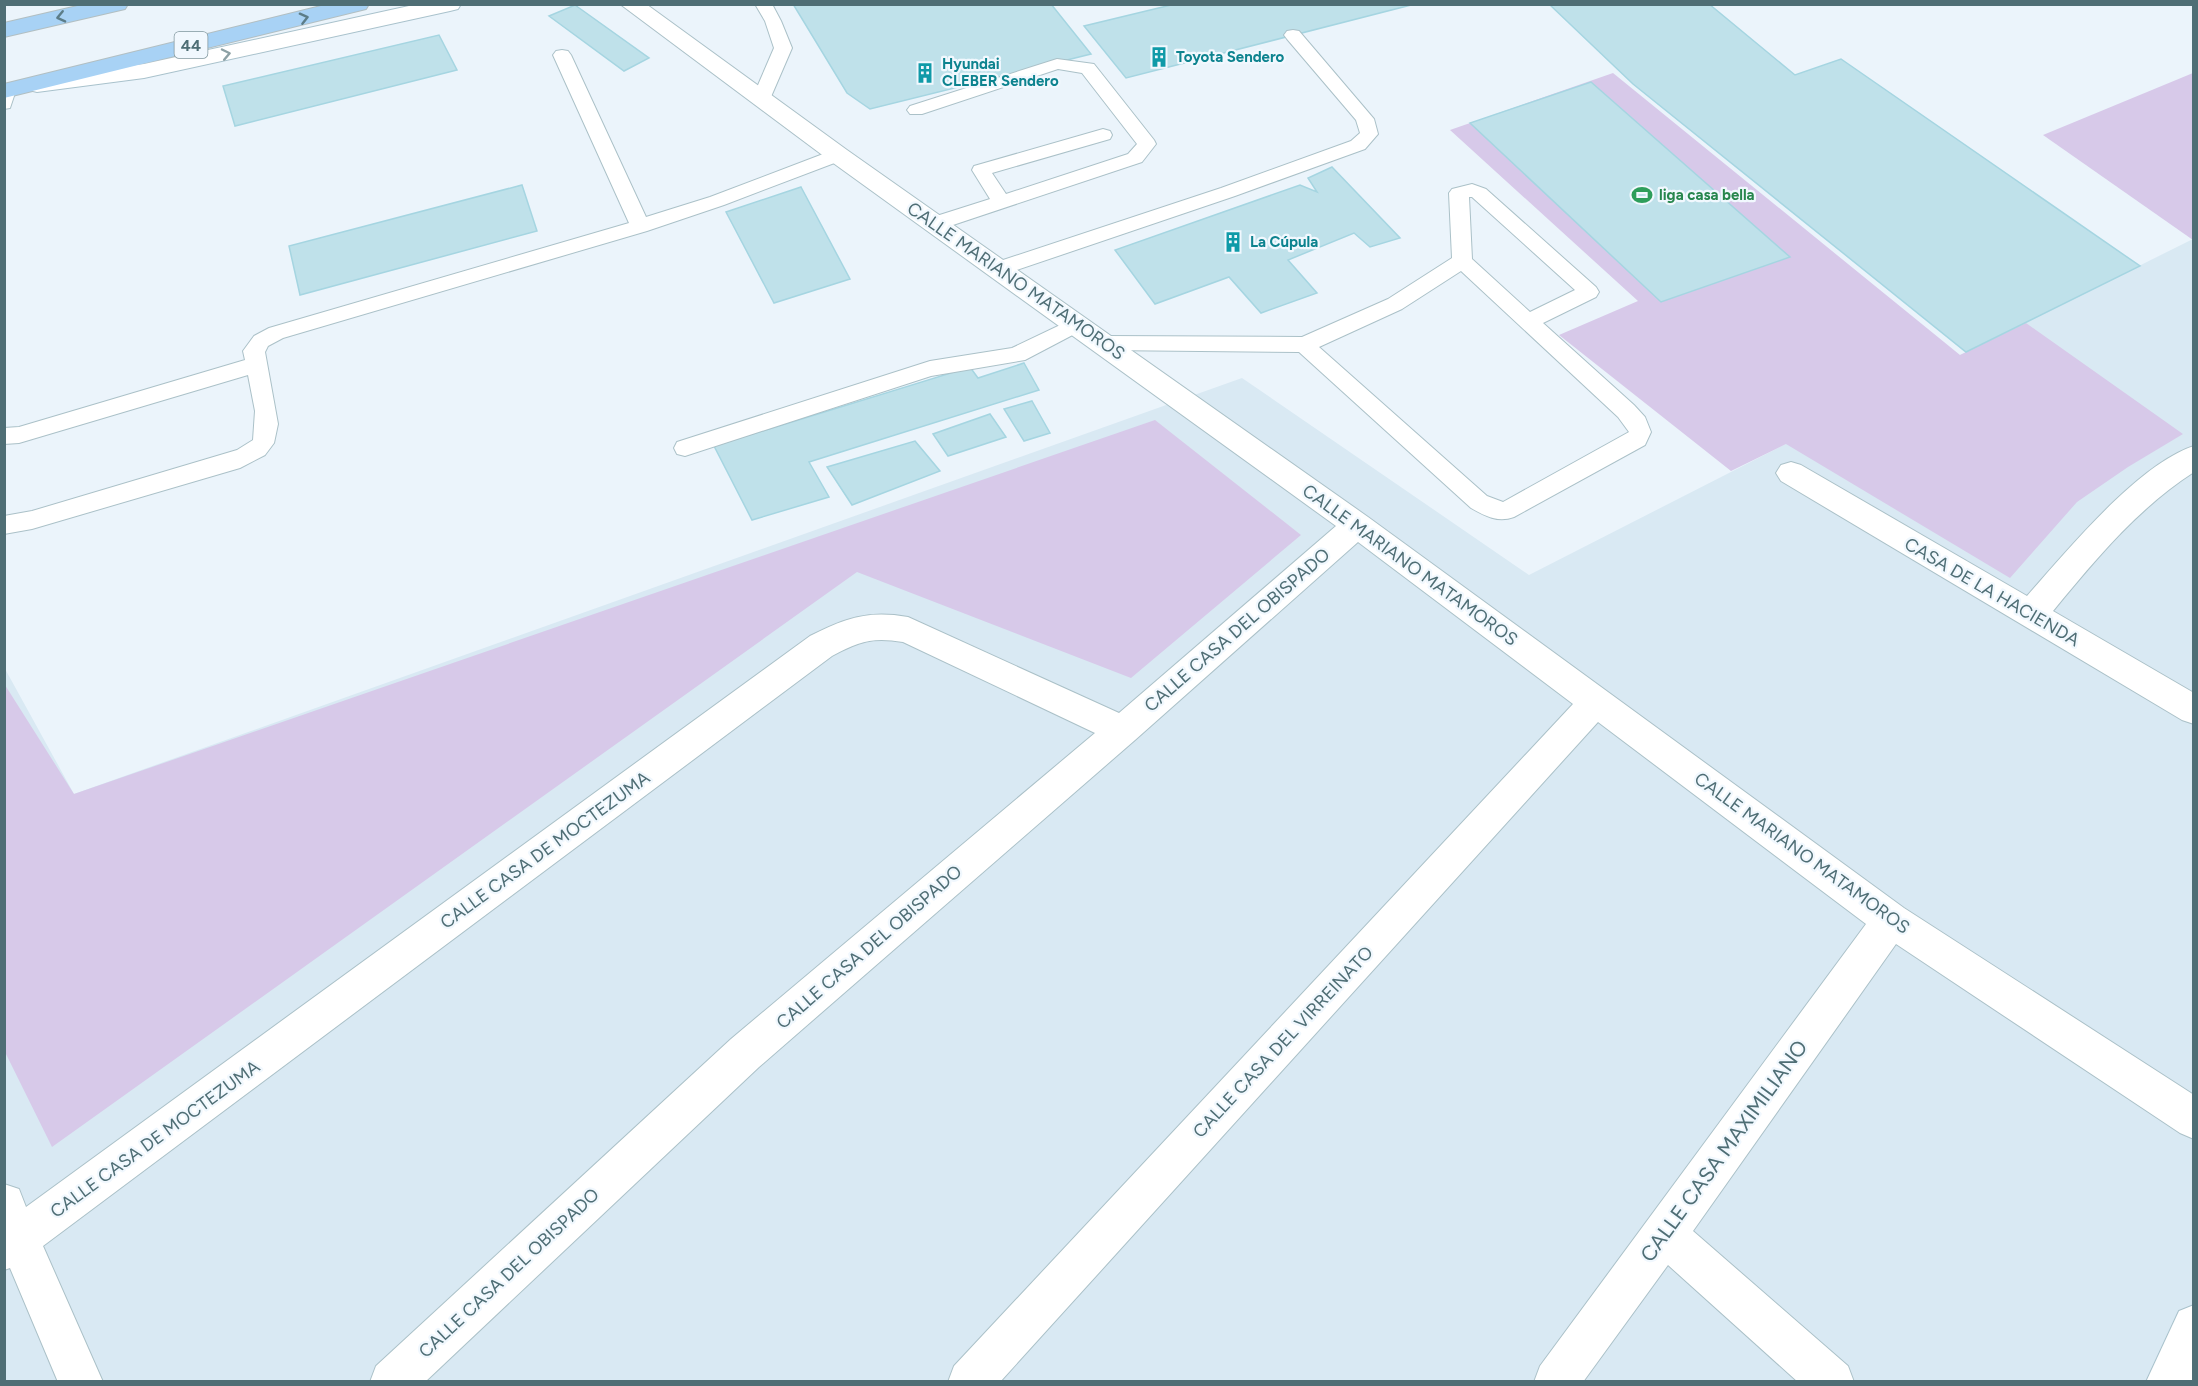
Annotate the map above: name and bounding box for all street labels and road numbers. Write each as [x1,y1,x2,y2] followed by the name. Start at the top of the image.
[174,32,207,58] road number: 44
[903,197,1129,365] street label: CALLE MARIANO MATAMOROS
[1298,480,1522,650] street label: CALLE MARIANO MATAMOROS
[1900,533,2084,651] street label: CASA DE LA HACIENDA
[1140,543,1334,717] street label: CALLE CASA DEL OBISPADO
[436,767,654,933] street label: CALLE CASA DE MOCTEZUMA
[1690,768,1914,938] street label: CALLE MARIANO MATAMOROS
[772,860,966,1034] street label: CALLE CASA DEL OBISPADO
[1188,942,1378,1142] street label: CALLE CASA DEL VIRREINATO
[1635,1035,1812,1266] street label: CALLE CASA MAXIMILIANO
[46,1056,264,1222] street label: CALLE CASA DE MOCTEZUMA
[414,1184,604,1362] street label: CALLE CASA DEL OBISPADO

